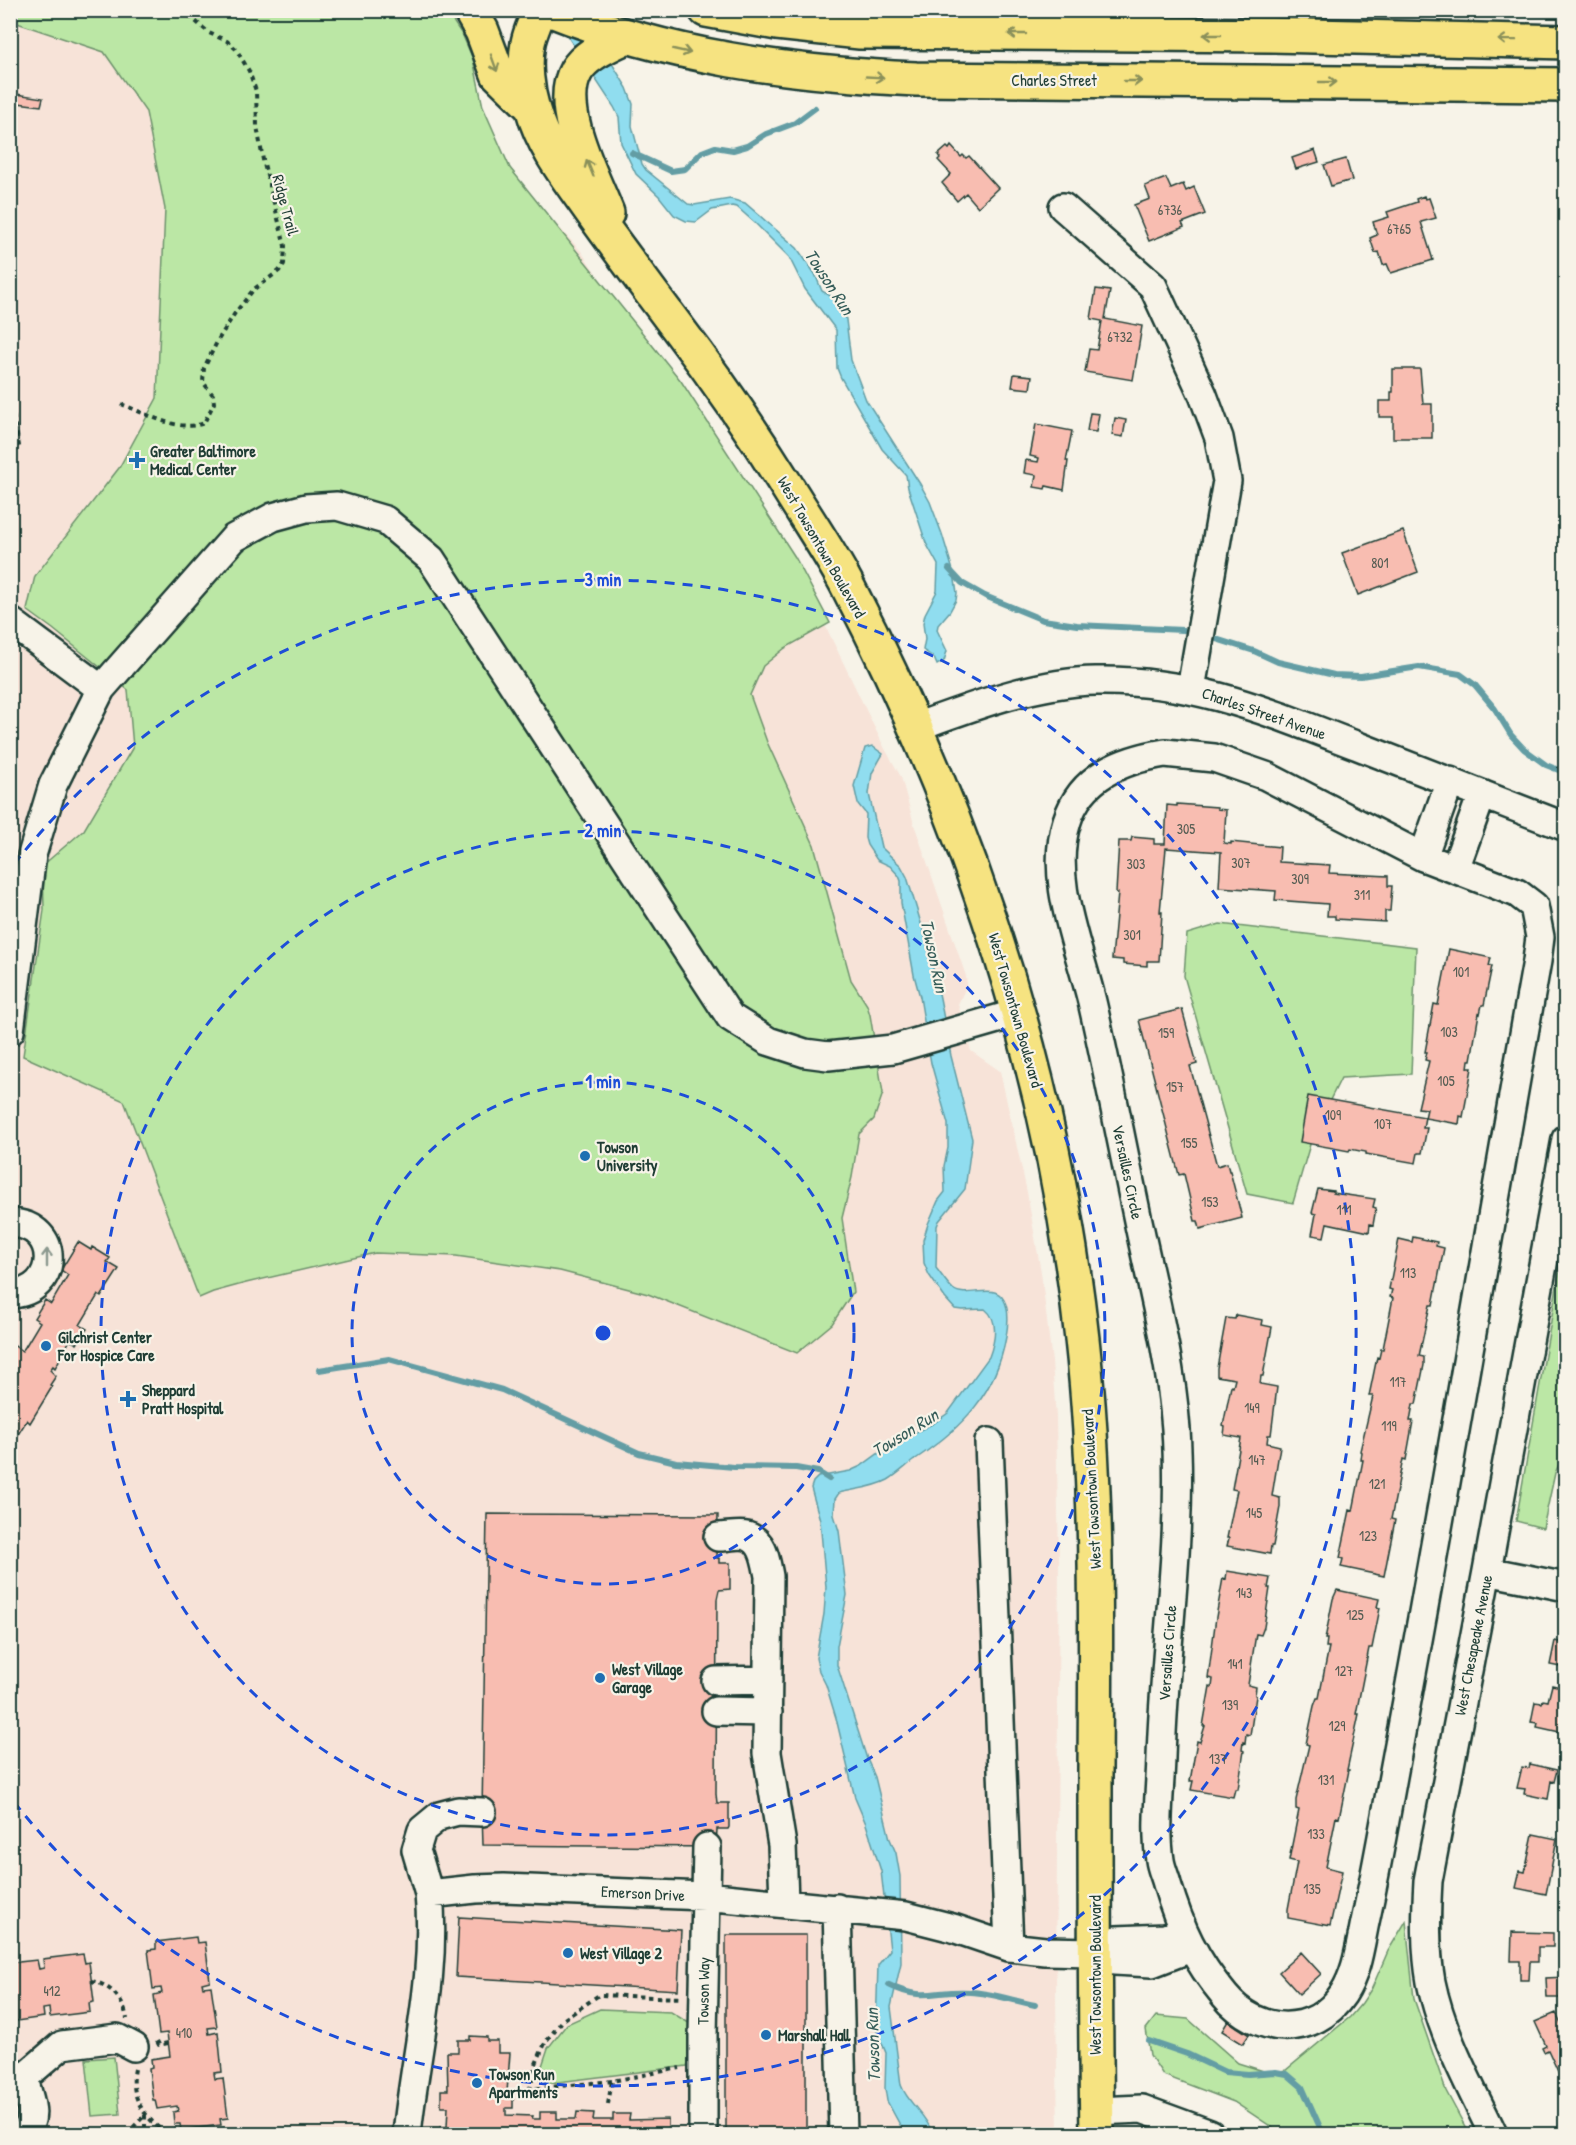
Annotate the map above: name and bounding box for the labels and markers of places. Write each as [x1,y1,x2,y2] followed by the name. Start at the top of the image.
[150,440,256,480] place label: Greater Baltimore Medical Center
[128,451,146,469] marker: Greater Baltimore Medical Center
[596,1136,658,1177] place label: Towson University
[578,1149,592,1163] marker: Towson University
[593,1323,613,1343] centre of rings
[57,1326,155,1367] place label: Gilchrist Center For Hospice Care
[39,1339,53,1353] marker: Gilchrist Center For Hospice Care
[142,1379,224,1420] place label: Sheppard Pratt Hospital
[119,1390,137,1408] marker: Sheppard Pratt Hospital
[612,1658,683,1699] place label: West Village Garage
[593,1671,607,1685] marker: West Village Garage
[580,1942,662,1965] place label: West Village 2
[561,1946,575,1960] marker: West Village 2
[778,2024,851,2046] place label: Marshall Hall
[759,2028,773,2042] marker: Marshall Hall
[488,2063,559,2104] place label: Towson Run Apartments
[470,2076,484,2090] marker: Towson Run Apartments

